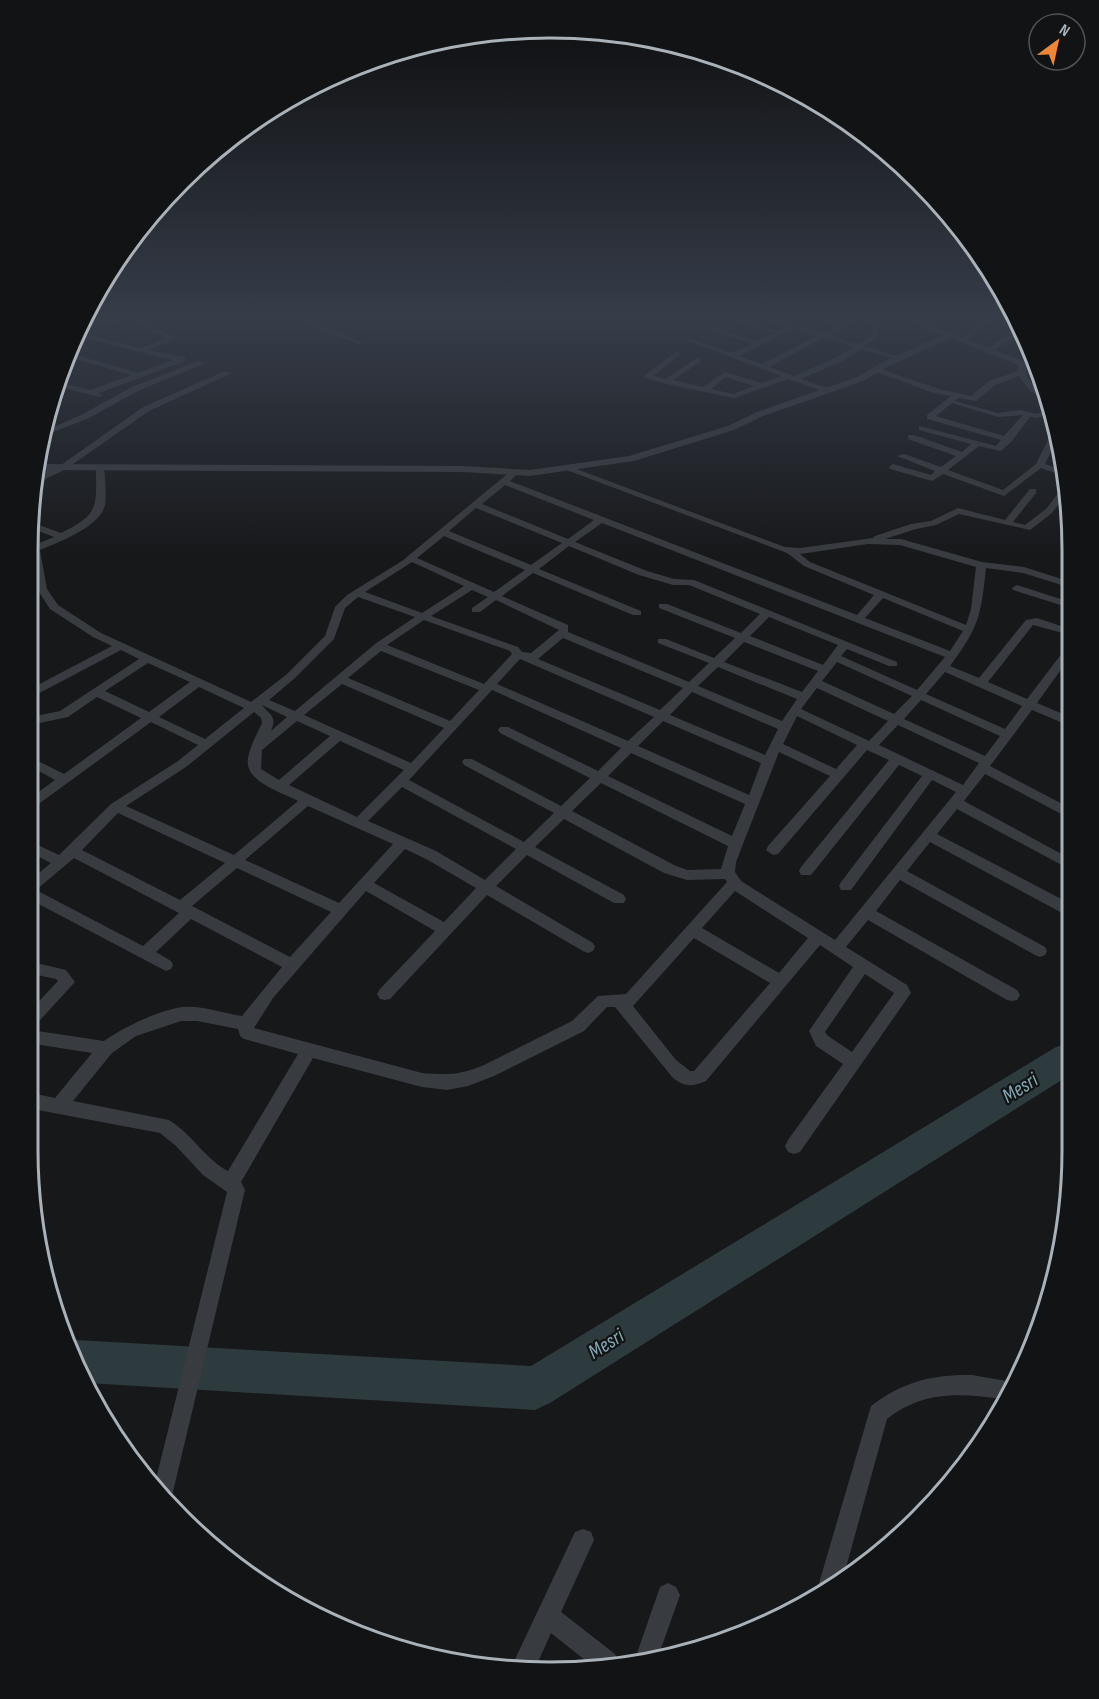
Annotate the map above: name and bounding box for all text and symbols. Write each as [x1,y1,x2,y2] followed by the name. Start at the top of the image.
[1027,12,1087,72] north arrow
[1056,20,1073,41] text: N
[997,1067,1044,1109] water label: Mesri
[583,1323,630,1365] water label: Mesri

